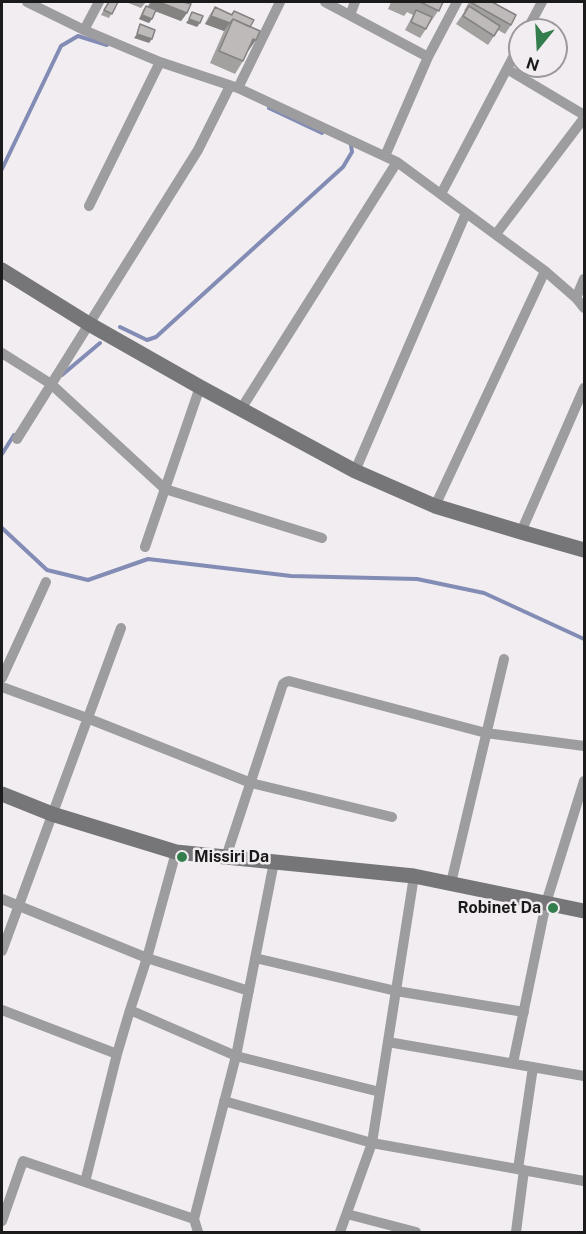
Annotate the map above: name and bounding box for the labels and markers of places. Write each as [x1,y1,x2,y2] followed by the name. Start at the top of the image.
[194,847,269,867] place label: Missiri Da
[175,850,189,864] marker: Missiri Da
[458,898,541,918] place label: Robinet Da
[546,901,560,915] marker: Robinet Da

